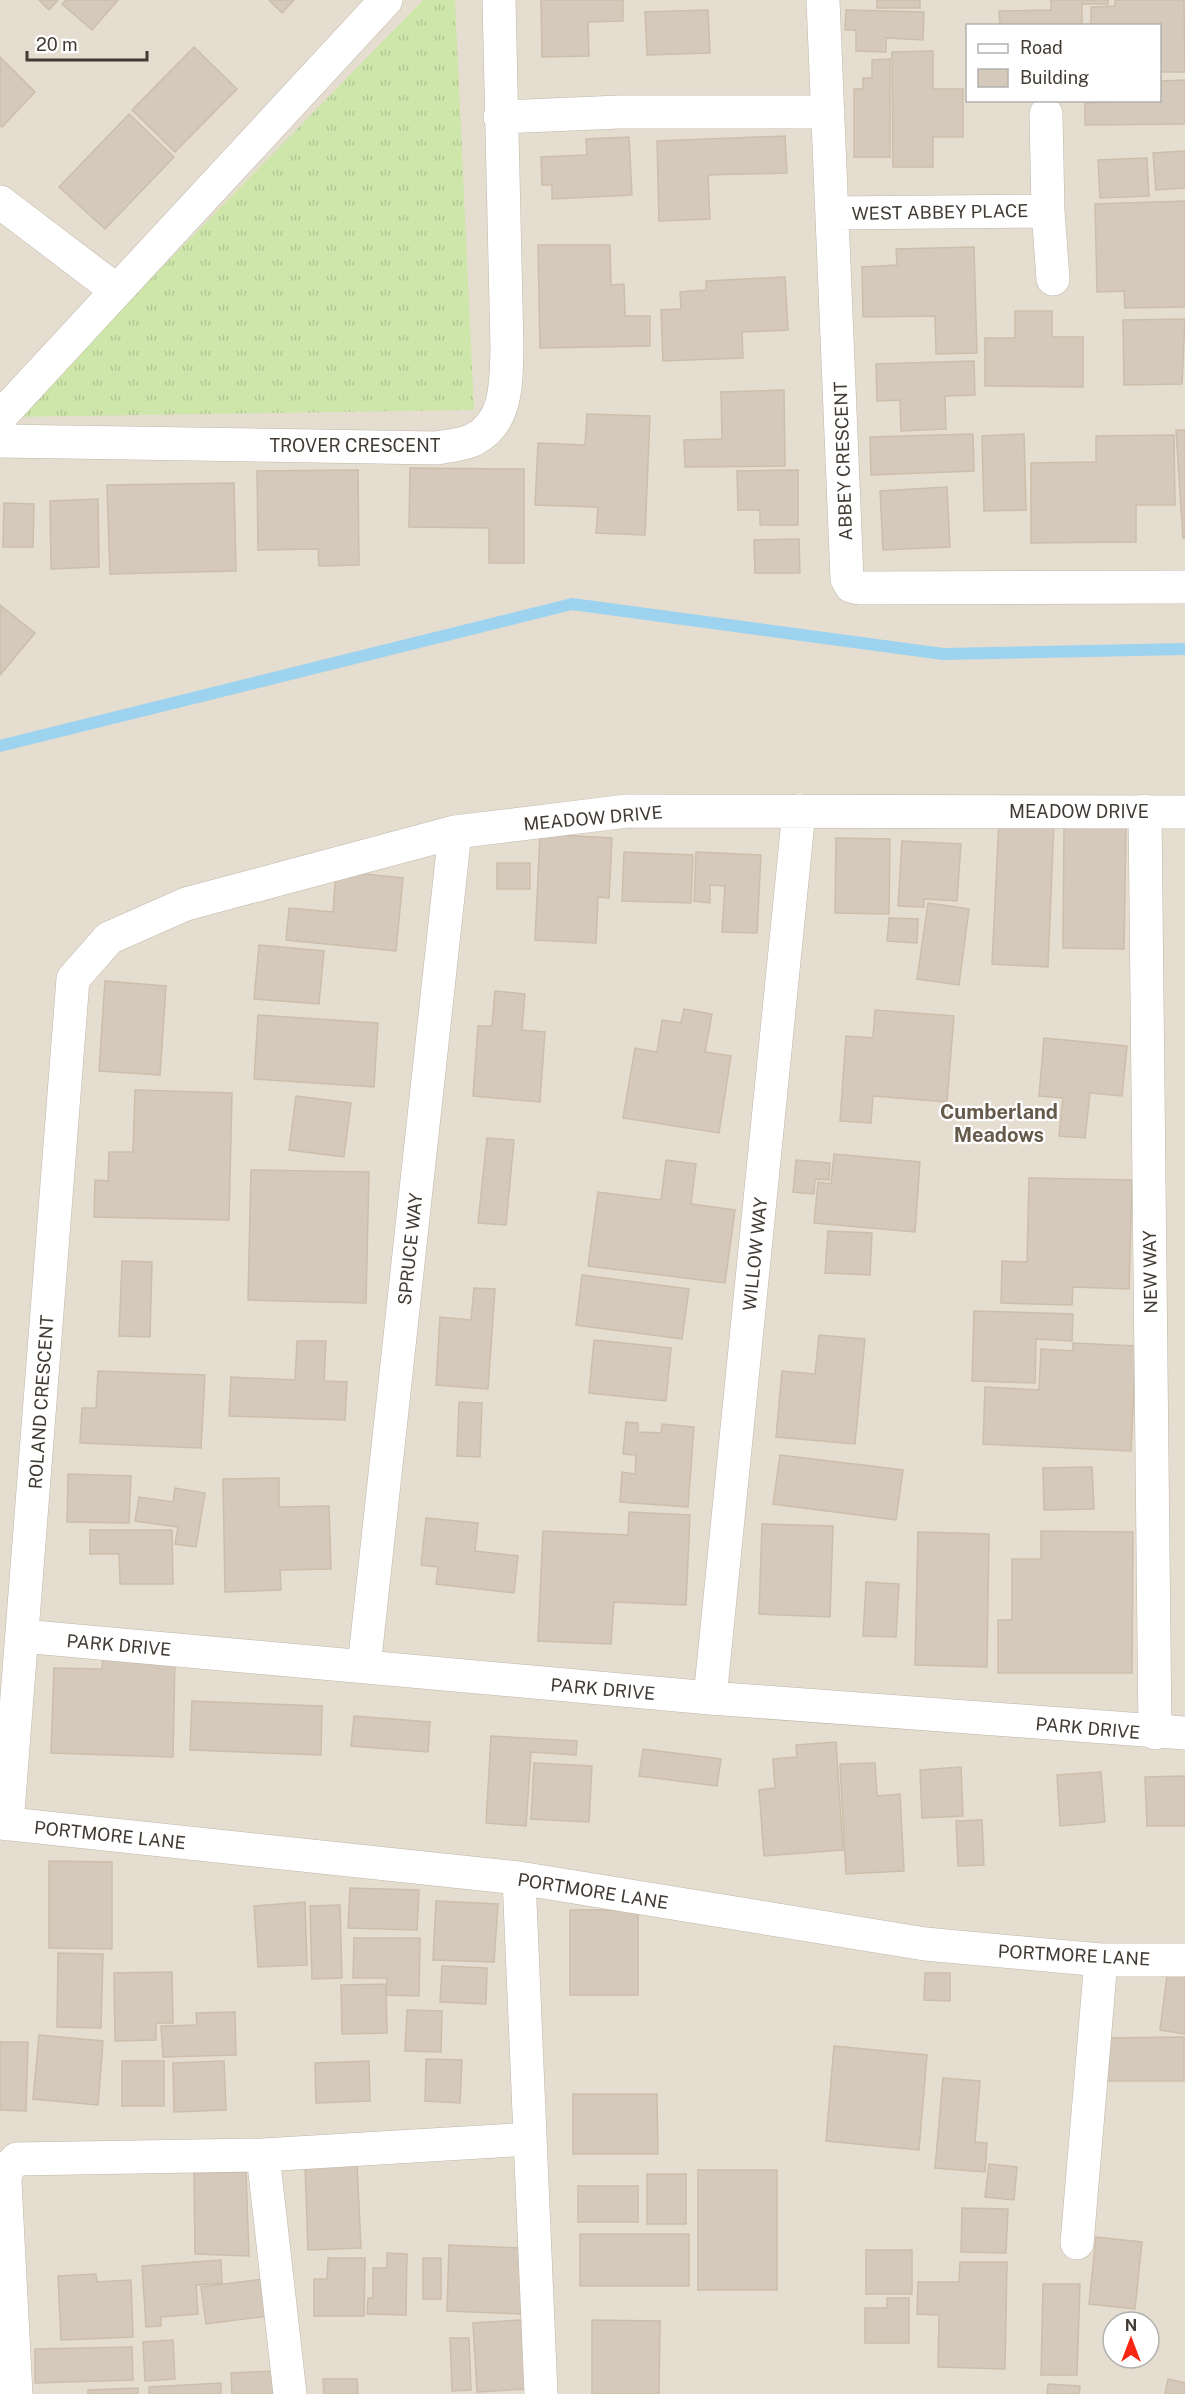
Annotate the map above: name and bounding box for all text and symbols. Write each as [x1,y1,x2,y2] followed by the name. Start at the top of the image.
[27,24,147,62] scale bar
[966,24,1161,102] legend
[36,34,78,55] text: 20 m
[1020,37,1063,58] text: Road
[1020,67,1089,88] text: Building
[851,200,1029,224] street label: WEST ABBEY PLACE
[830,381,856,541] street label: ABBEY CRESCENT
[269,435,441,456] street label: TROVER CRESCENT
[522,801,664,835] street label: MEADOW DRIVE
[1009,801,1149,822] street label: MEADOW DRIVE
[940,1100,1058,1147] district label: Cumberland Meadows
[394,1192,426,1306] street label: SPRUCE WAY
[739,1196,771,1312] street label: WILLOW WAY
[1139,1230,1161,1314] street label: NEW WAY
[24,1314,58,1490] street label: ROLAND CRESCENT
[66,1630,172,1660] street label: PARK DRIVE
[550,1674,656,1704] street label: PARK DRIVE
[1035,1713,1141,1743] street label: PARK DRIVE
[33,1817,187,1853] street label: PORTMORE LANE
[516,1869,670,1913] street label: PORTMORE LANE
[997,1941,1151,1969] street label: PORTMORE LANE
[1101,2310,1161,2370] north arrow
[1125,2316,1137,2335] text: N

